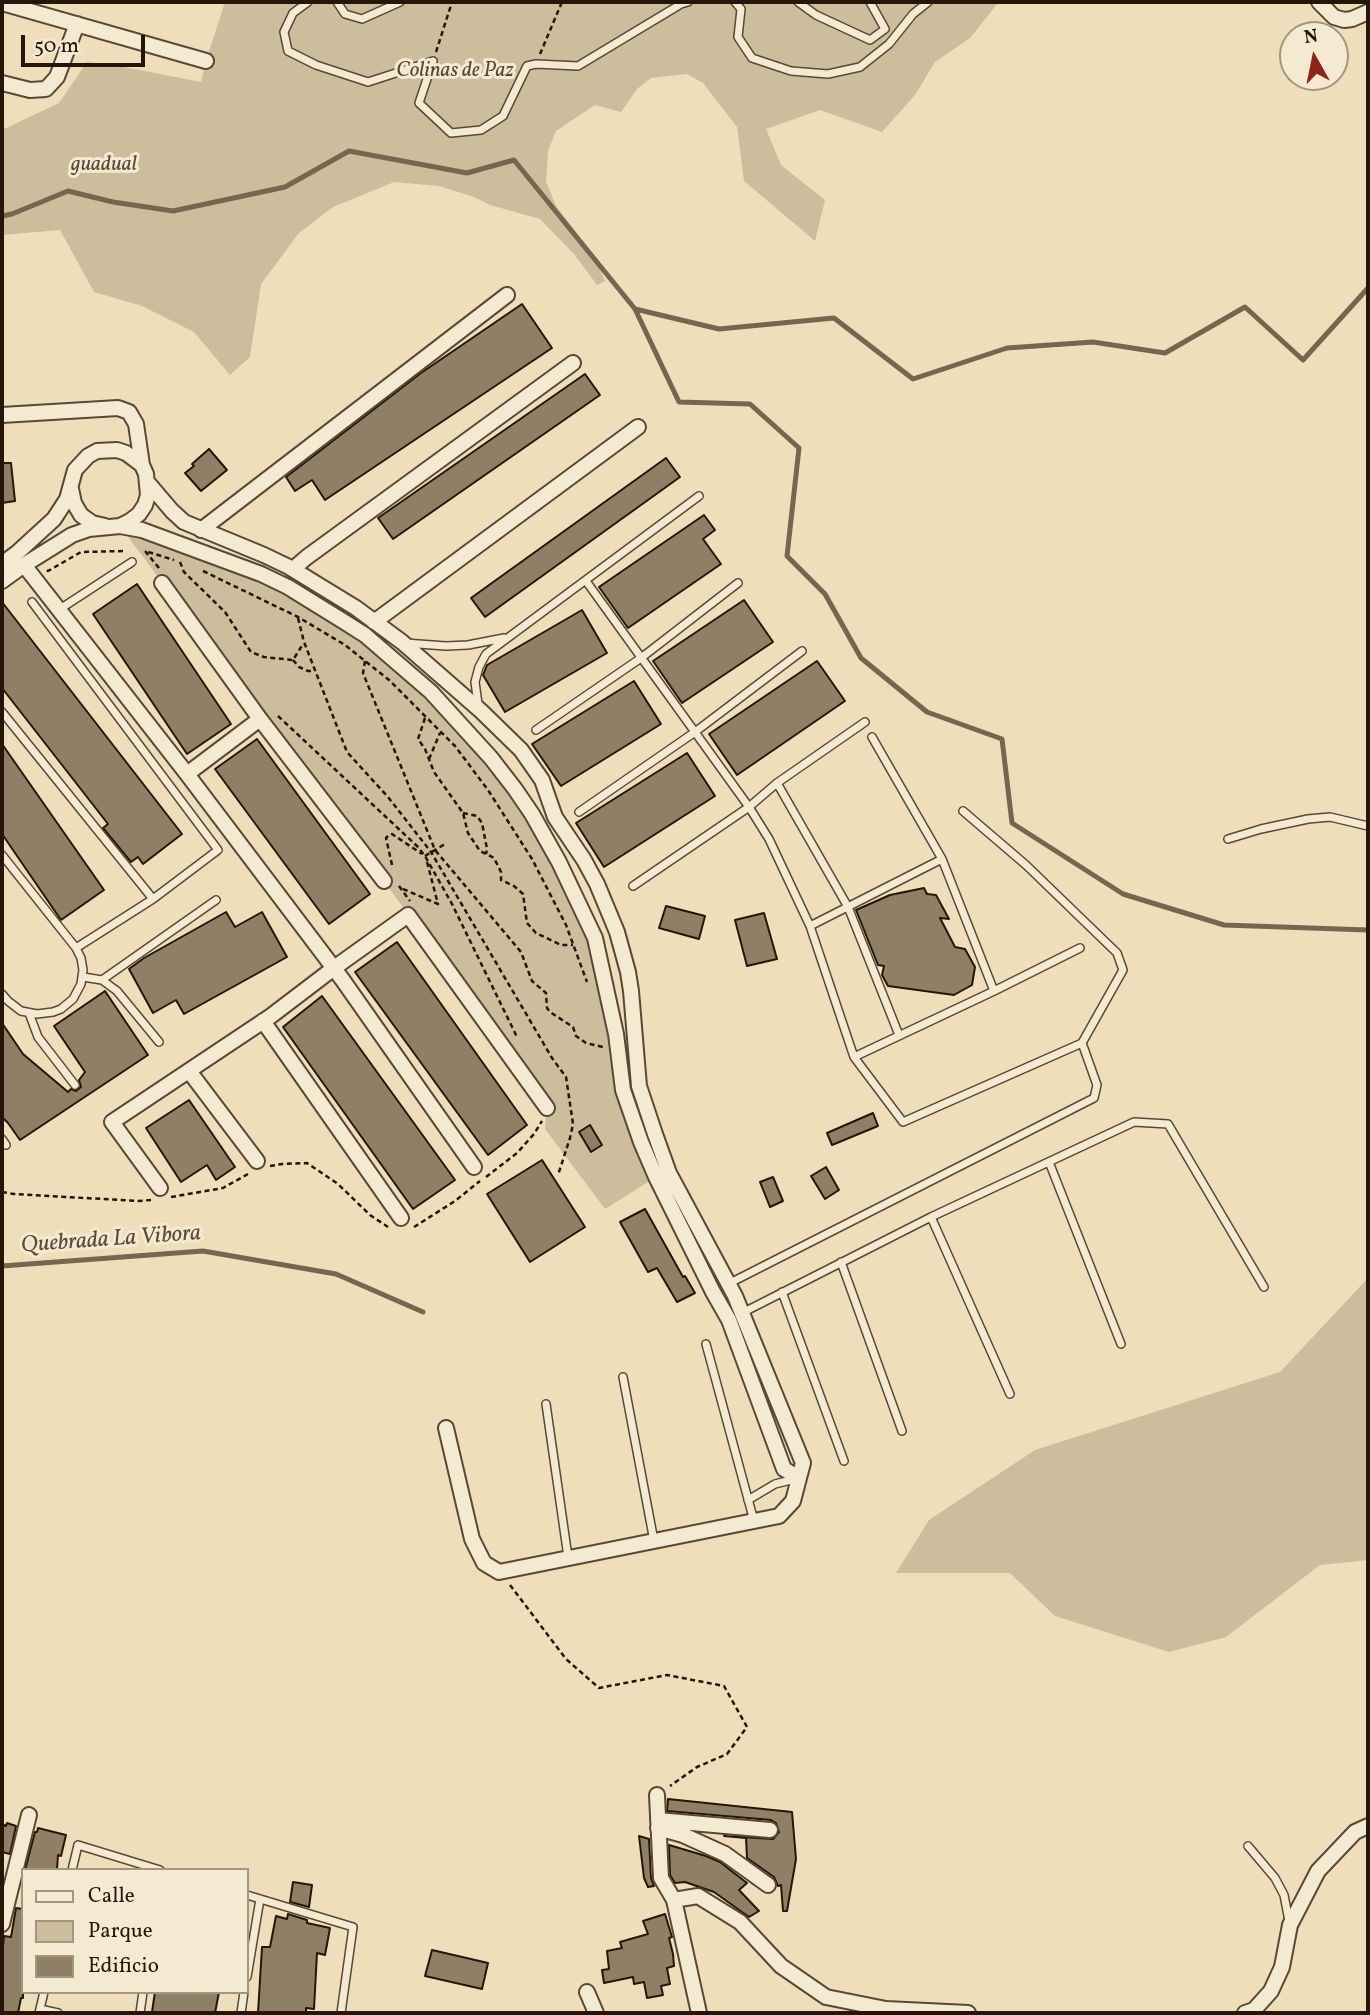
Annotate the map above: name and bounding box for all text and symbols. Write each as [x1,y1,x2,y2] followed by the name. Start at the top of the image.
[24,21,149,65] scale bar
[1279,21,1349,91] north arrow
[1302,23,1320,51] text: N
[34,32,79,61] text: 50 m
[396,59,514,85] park label: Colinas de Paz
[71,153,137,179] park label: guadual
[20,1221,202,1261] water label: Quebrada La Vibora
[21,1868,248,1994] legend
[88,1882,135,1911] text: Calle
[88,1917,153,1946] text: Parque
[88,1952,159,1981] text: Edificio

